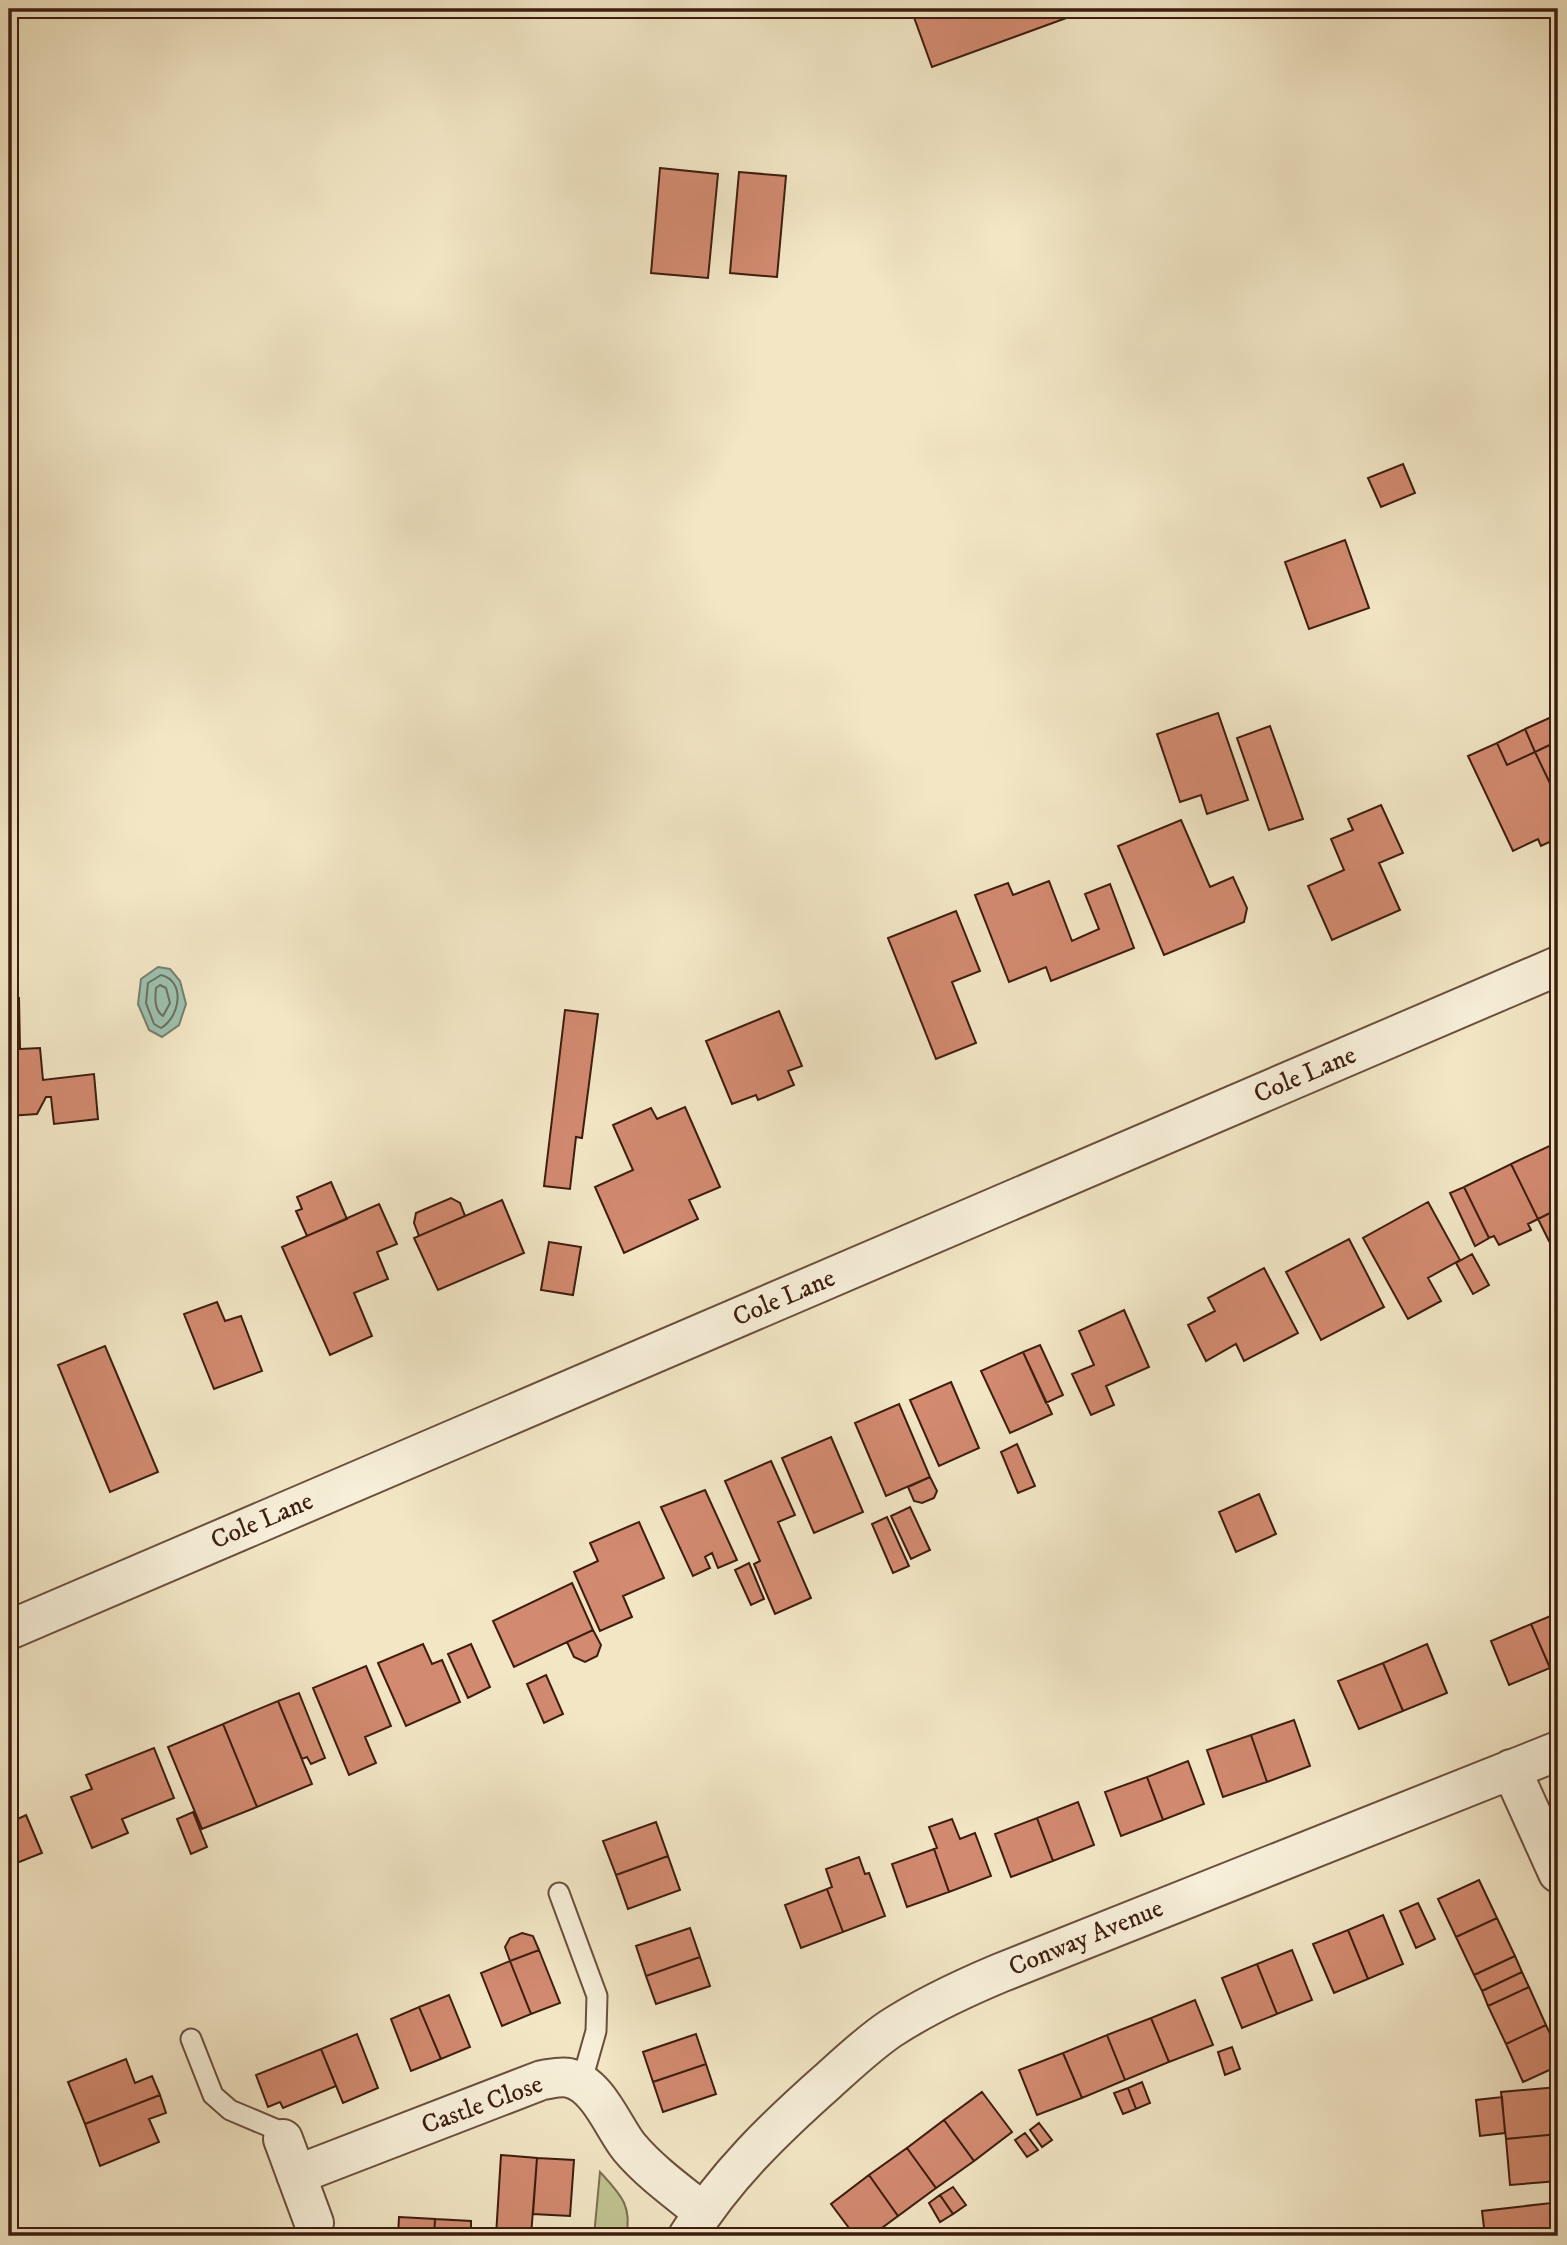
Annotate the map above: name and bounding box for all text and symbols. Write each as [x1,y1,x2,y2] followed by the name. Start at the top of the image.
[1249,1039,1361,1111] street label: Cole Lane
[728,1262,840,1334] street label: Cole Lane
[206,1485,318,1557] street label: Cole Lane
[1004,1892,1168,1984] street label: Conway Avenue
[417,2068,547,2142] street label: Castle Close

